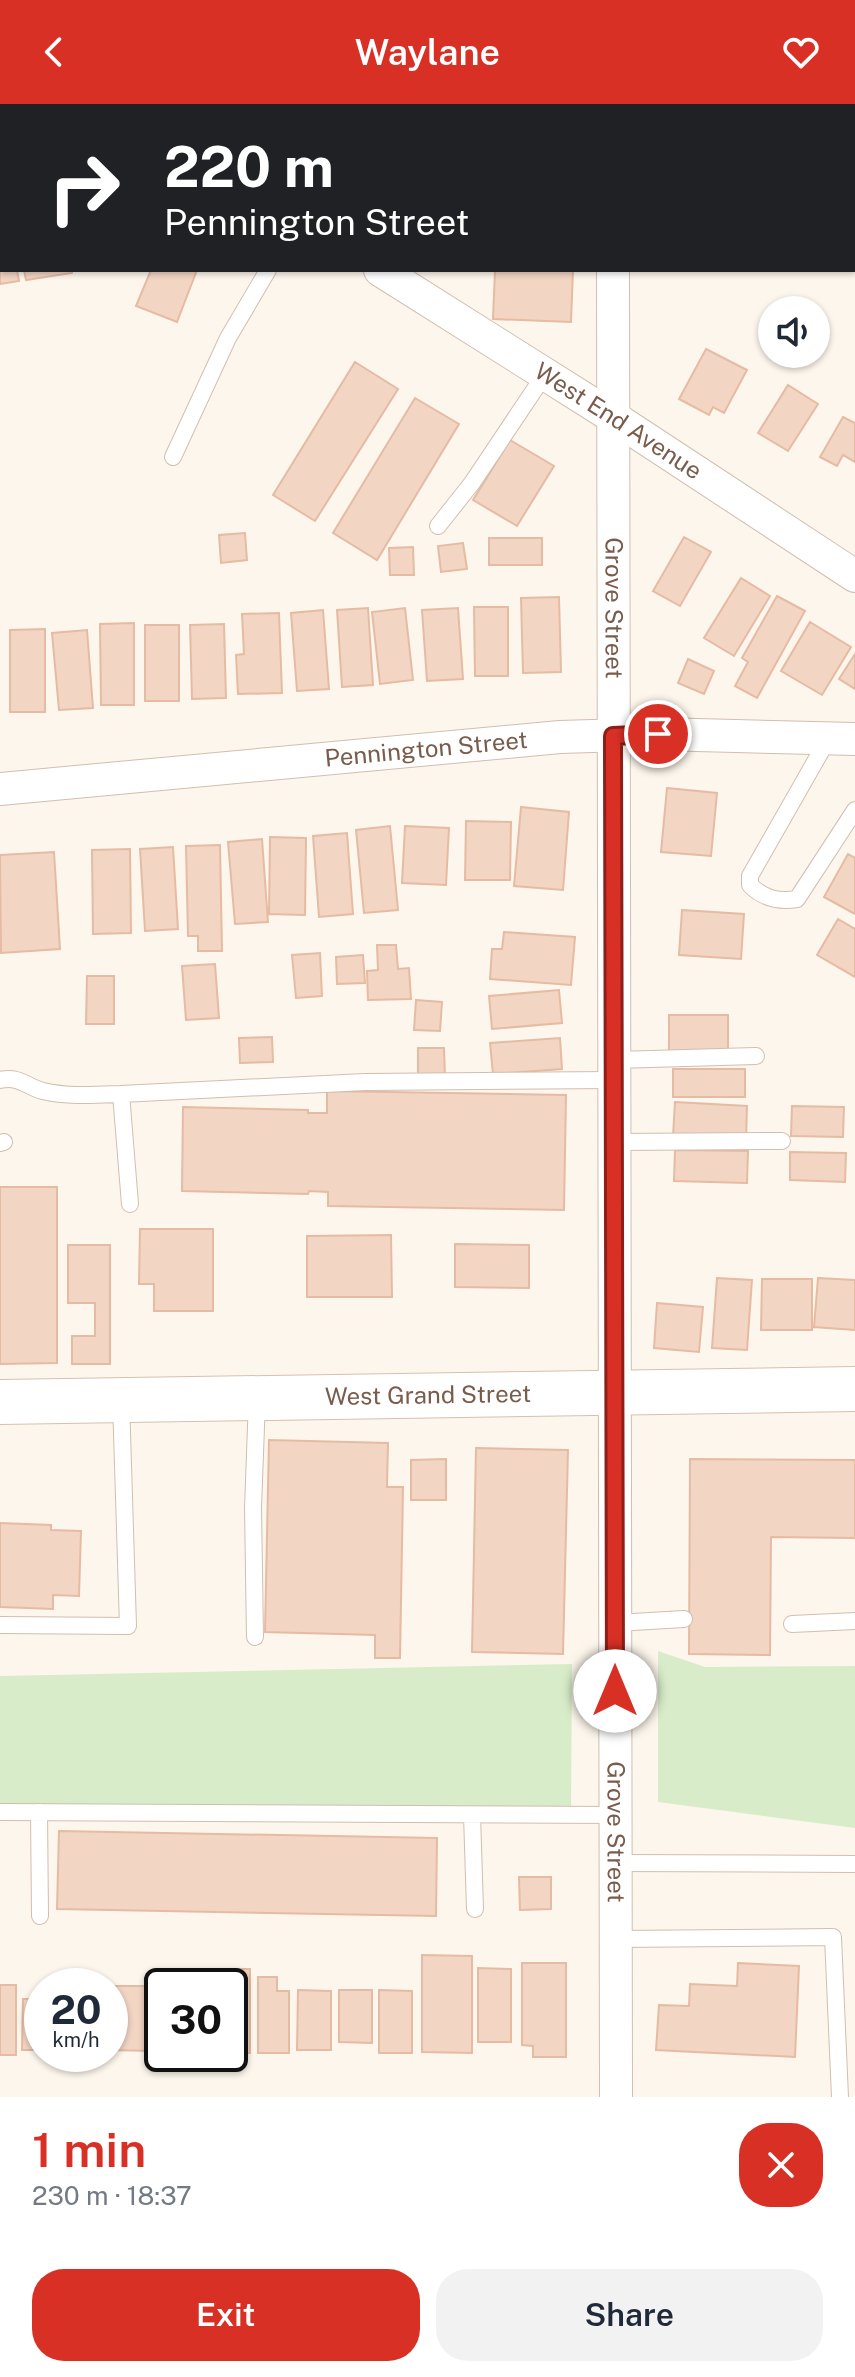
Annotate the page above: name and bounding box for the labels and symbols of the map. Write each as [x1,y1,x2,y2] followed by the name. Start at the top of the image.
[530,356,708,485] street label: West End Avenue
[600,537,629,679] street label: Grove Street
[624,700,692,768] pin
[323,725,529,772] street label: Pennington Street
[325,1379,531,1410] street label: West Grand Street
[573,1649,657,1733] position arrow
[602,1761,631,1903] street label: Grove Street
[144,1968,248,2072] speed limit sign: 30

